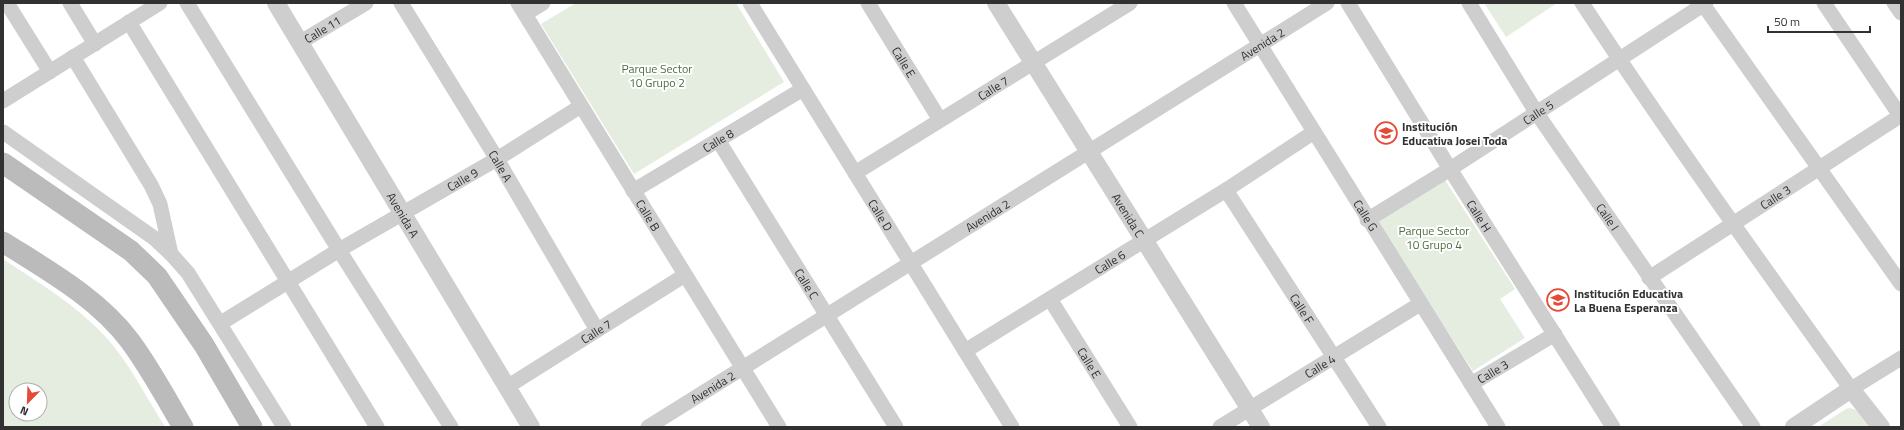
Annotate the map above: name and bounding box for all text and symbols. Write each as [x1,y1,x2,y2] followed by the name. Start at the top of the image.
[1768,8,1870,34] scale bar
[300,11,344,48] street label: Calle 11
[1774,12,1800,31] text: 50 m
[1236,22,1288,65] street label: Avenida 2
[887,43,921,81] street label: Calle E
[622,59,692,92] park label: Parque Sector 10 Grupo 2
[974,71,1012,105] street label: Calle 7
[1519,95,1557,129] street label: Calle 5
[1402,117,1508,150] place label: Institución Educativa Josei Toda
[1373,120,1399,146] school or university icon: Institución Educativa Josei Toda
[699,123,737,157] street label: Calle 8
[484,146,518,185] street label: Calle A
[443,162,482,196] street label: Calle 9
[1756,180,1794,214] street label: Calle 3
[382,188,424,241] street label: Avenida A
[1107,189,1150,241] street label: Avenida C
[961,194,1013,236] street label: Avenida 2
[631,195,666,235] street label: Calle B
[864,195,898,235] street label: Calle D
[1349,196,1383,235] street label: Calle G
[1462,196,1497,235] street label: Calle H
[1592,199,1624,234] street label: Calle I
[1399,221,1469,254] park label: Parque Sector 10 Grupo 4
[1090,245,1129,279] street label: Calle 6
[790,264,824,303] street label: Calle C
[1574,284,1683,317] place label: Institución Educativa La Buena Esperanza
[1545,287,1571,313] school or university icon: Institución Educativa La Buena Esperanza
[1286,289,1319,328] street label: Calle F
[577,314,615,348] street label: Calle 7
[1073,343,1107,382] street label: Calle E
[1300,349,1339,383] street label: Calle 4
[1473,354,1512,388] street label: Calle 3
[686,366,738,408] street label: Avenida 2
[8,382,48,422] north arrow
[17,402,31,420] text: N

